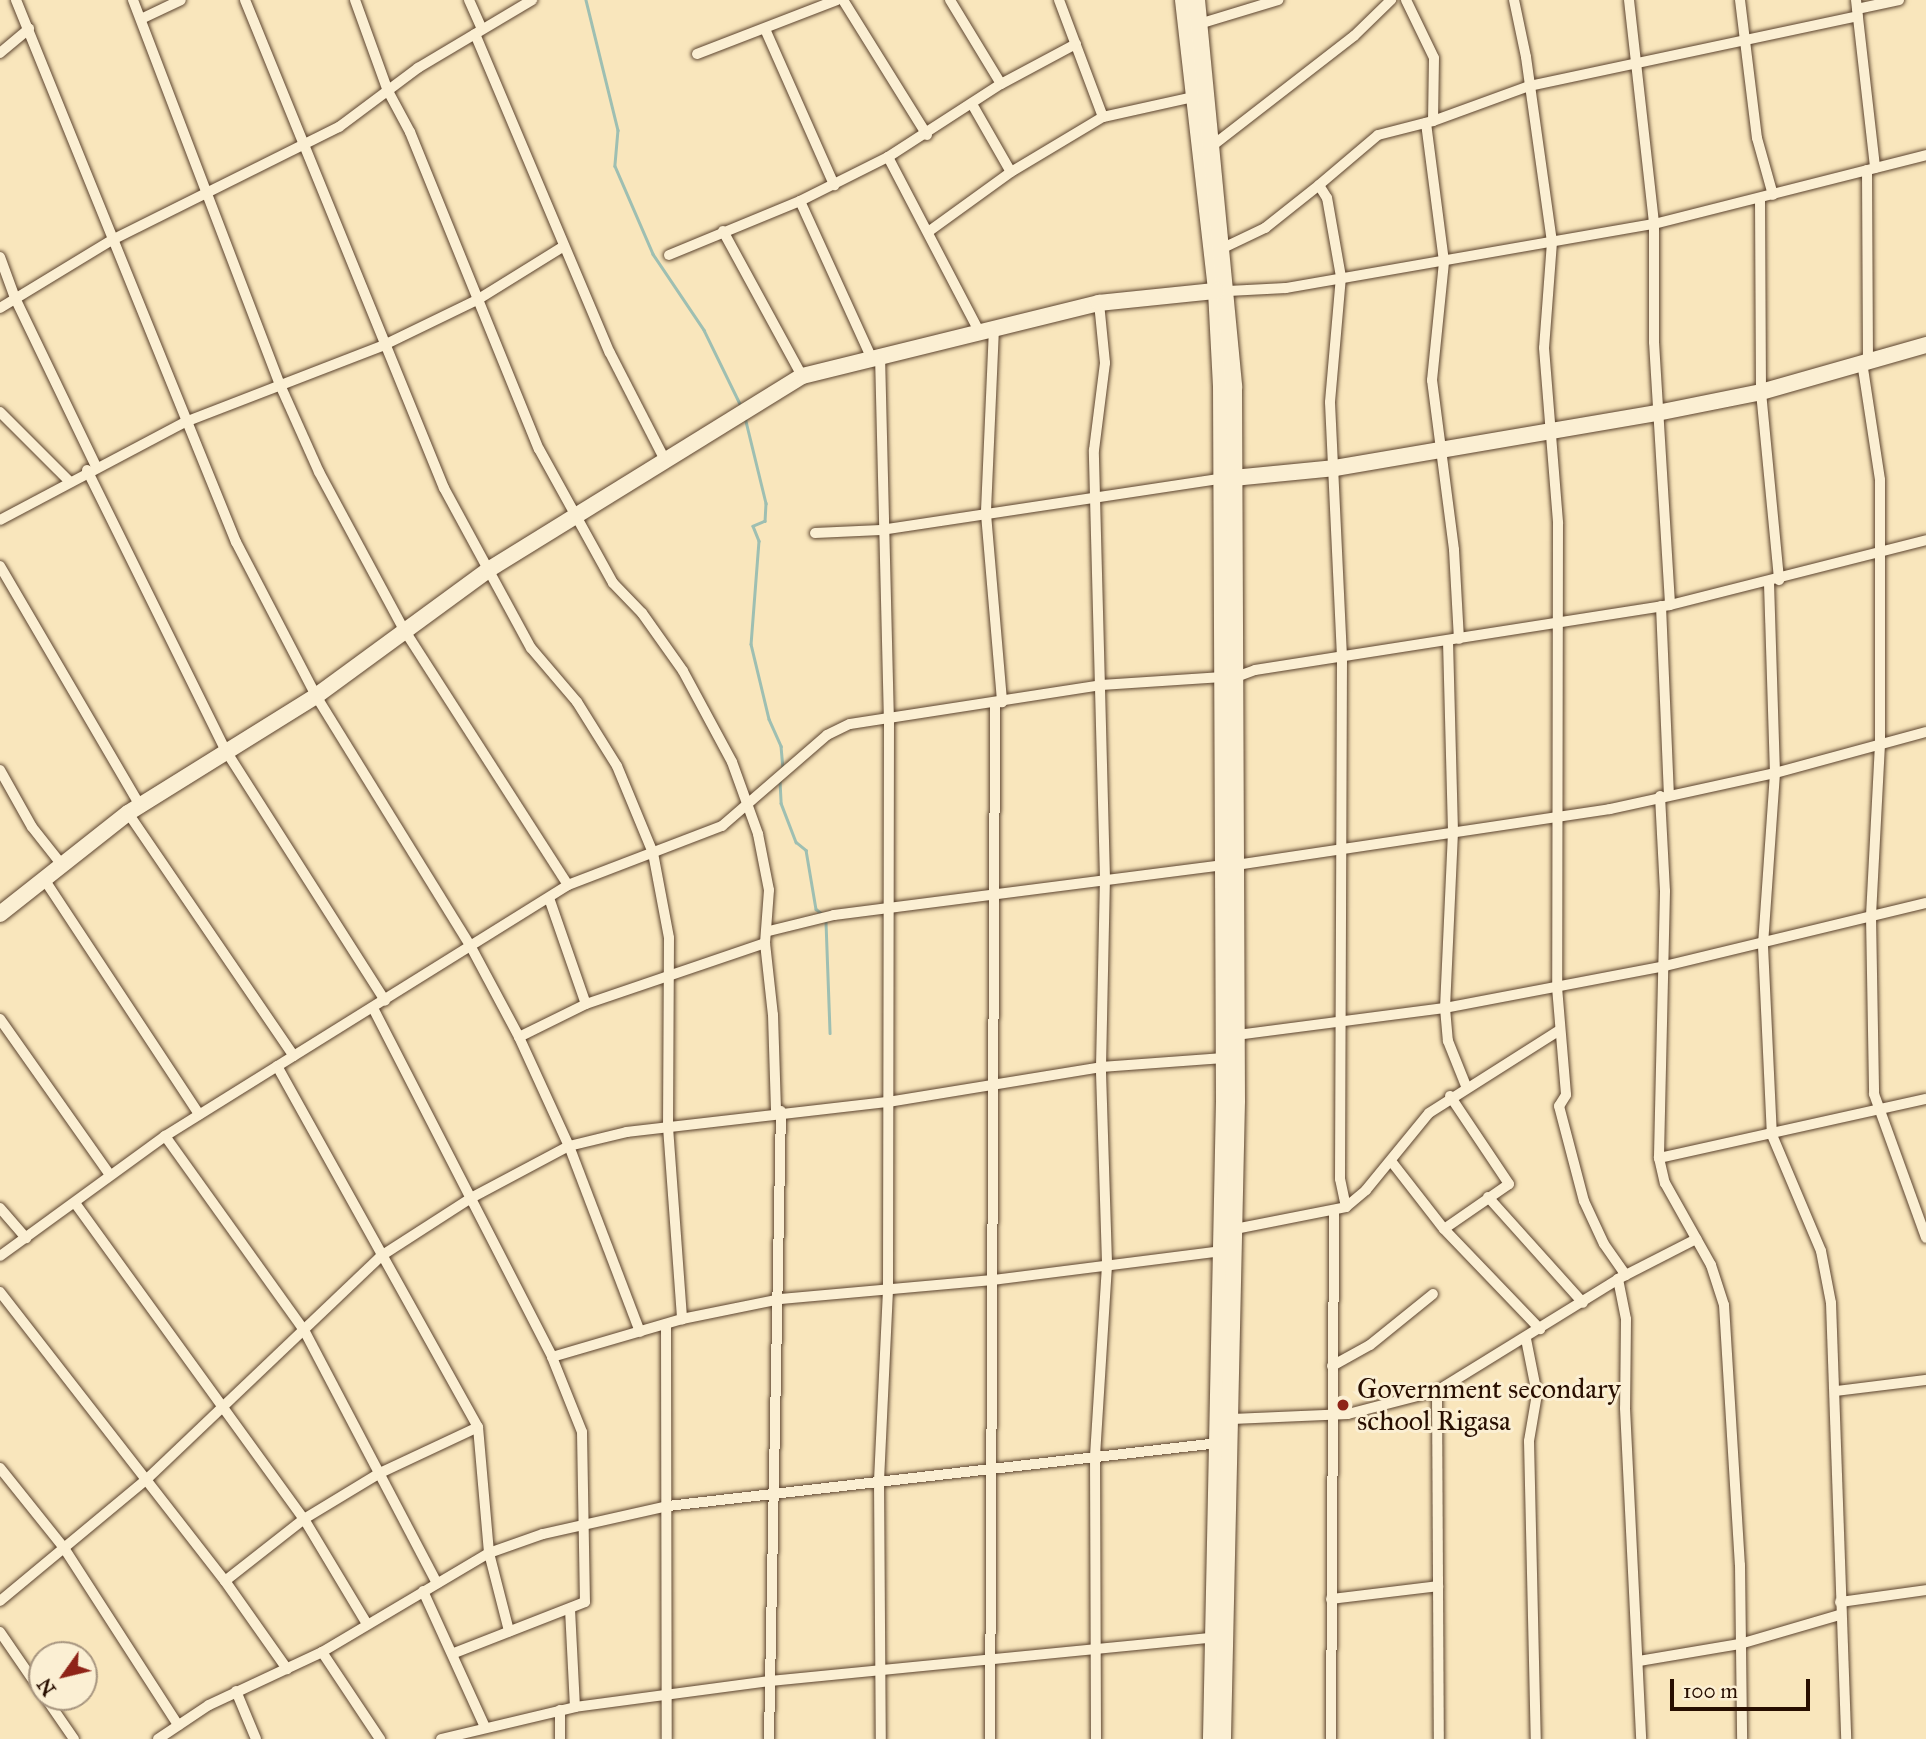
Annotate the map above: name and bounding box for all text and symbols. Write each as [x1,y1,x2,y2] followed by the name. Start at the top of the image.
[1357,1372,1621,1438] place label: Government secondary school Rigasa
[1335,1397,1351,1413] marker: Government secondary school Rigasa
[28,1641,98,1711] north arrow
[1674,1666,1814,1710] scale bar
[33,1674,61,1700] text: N
[1683,1678,1738,1704] text: 100 m

